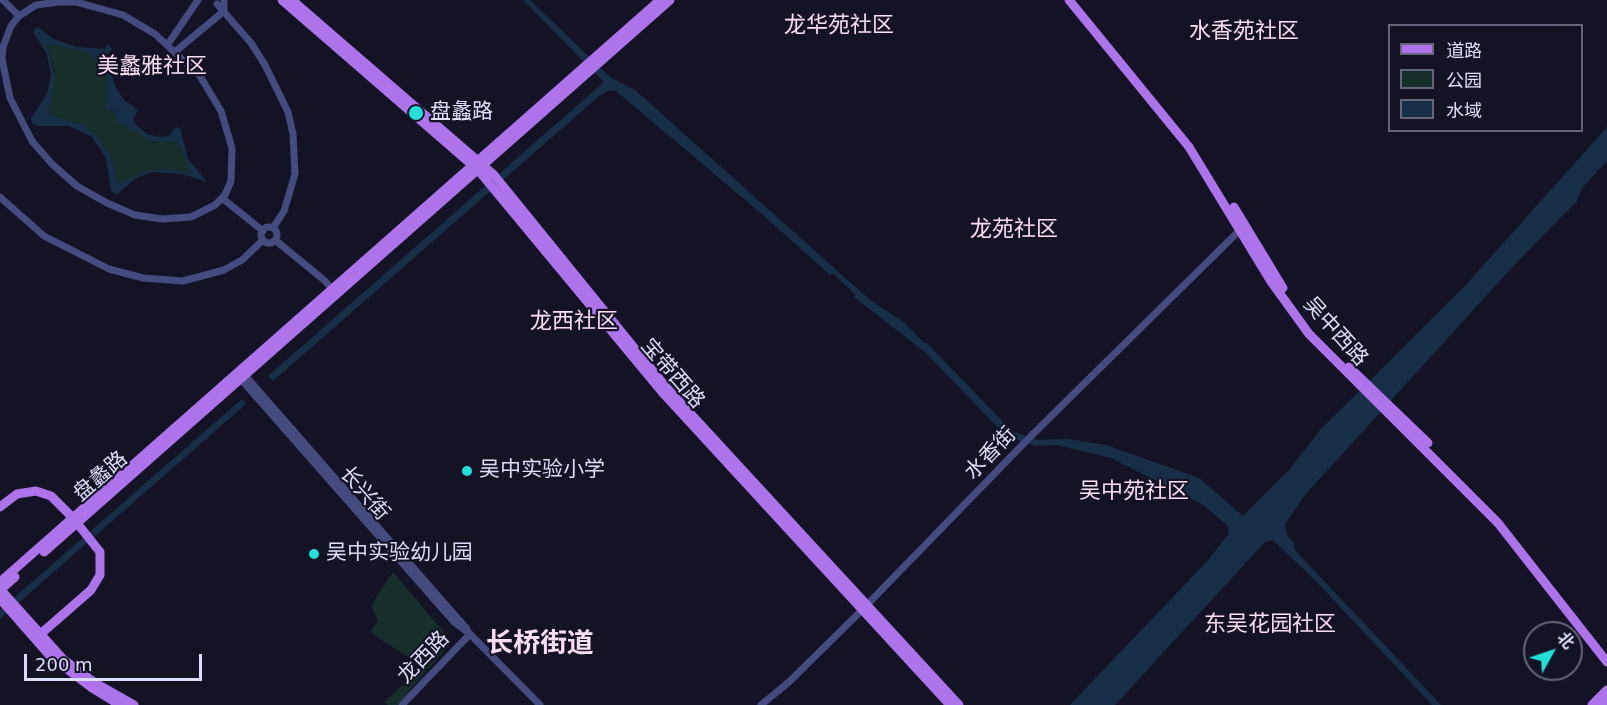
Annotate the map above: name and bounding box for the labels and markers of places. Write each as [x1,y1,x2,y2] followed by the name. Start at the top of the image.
[430,100,493,126] place label: 盘蠡路
[407,104,425,122] marker: 盘蠡路
[479,458,605,484] place label: 吴中实验小学
[460,464,474,478] marker: 吴中实验小学
[326,541,473,567] place label: 吴中实验幼儿园
[307,547,321,561] marker: 吴中实验幼儿园

